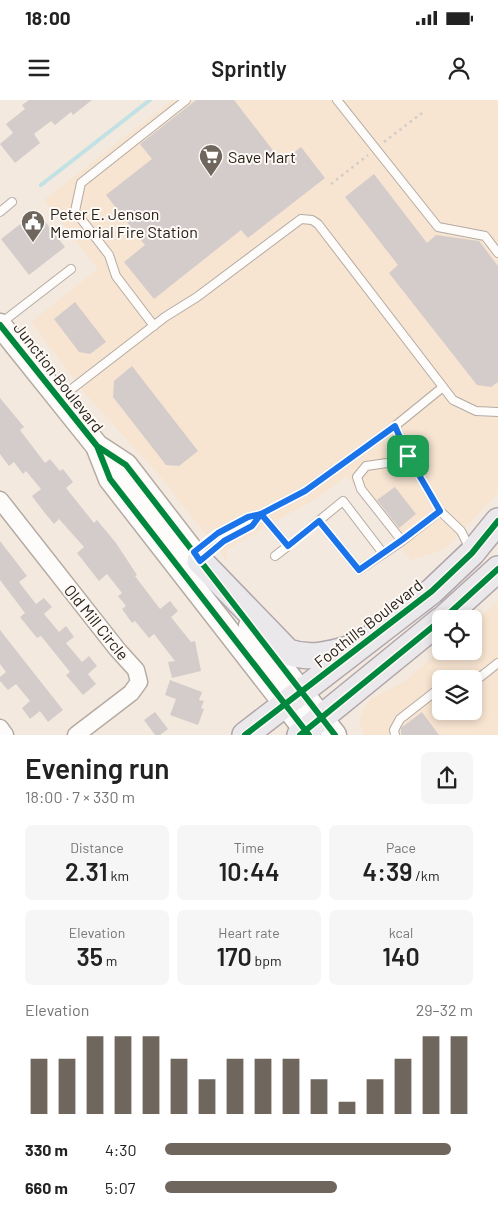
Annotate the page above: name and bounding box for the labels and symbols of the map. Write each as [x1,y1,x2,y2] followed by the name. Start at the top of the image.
[198,143,224,177] supermarket icon: Save Mart
[228,147,296,166] place label: Save Mart
[50,204,198,241] place label: Peter E. Jenson Memorial Fire Station
[20,209,46,243] public building icon: Peter E. Jenson Memorial Fire Station
[10,318,108,436] street label: Junction Boulevard
[387,435,429,477] pin
[310,575,426,671] street label: Foothills Boulevard
[61,580,133,664] street label: Old Mill Circle

